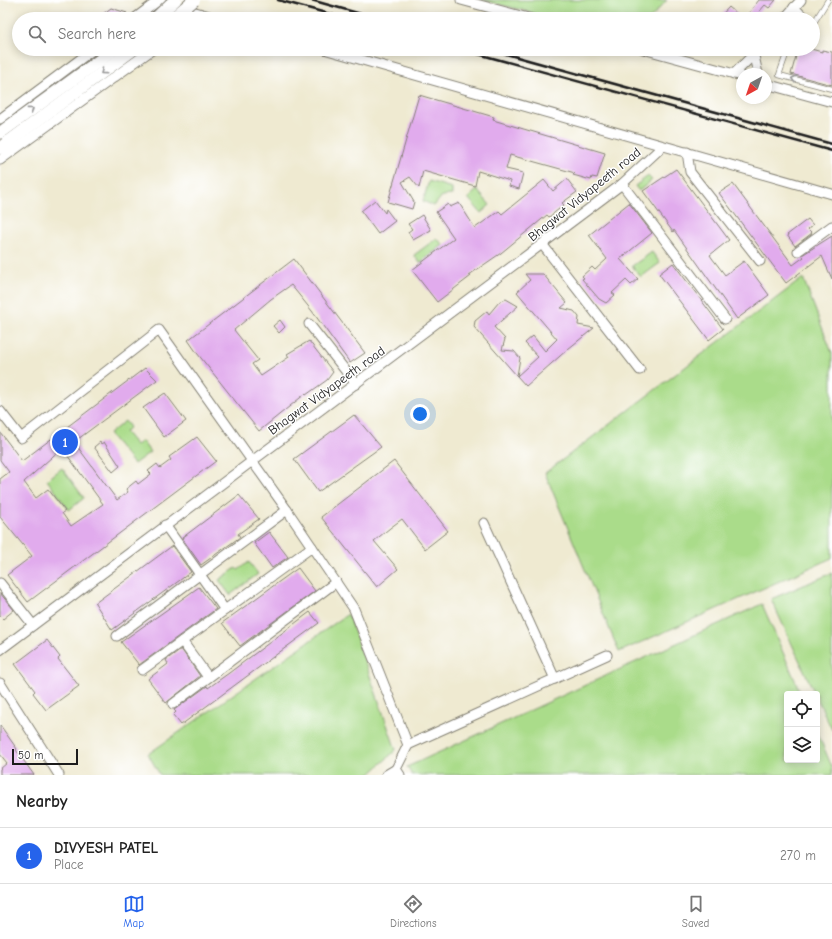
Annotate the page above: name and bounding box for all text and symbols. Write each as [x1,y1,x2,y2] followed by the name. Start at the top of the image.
[12,12,820,56] search box
[26,23,48,45] icon: search
[58,25,136,43] text: Search here
[100,67,107,74] one-way arrow
[736,68,772,104] north arrow
[791,75,798,84] one-way arrow
[27,108,34,115] one-way arrow
[525,144,644,244] street label: Bhagwat Vidyapeeth road
[265,343,388,438] street label: Bhagwat Vidyapeeth road
[410,404,430,424] your location
[52,427,78,457] pin: 1
[784,691,820,763] map controls
[784,691,820,727] button: locate
[784,727,820,763] button: layers
[12,747,78,766] scale bar
[18,749,43,762] text: 50 m
[16,792,67,811] text: Nearby
[54,839,158,857] text: DIVYESH PATEL
[26,848,32,863] text: 1
[780,848,816,863] text: 270 m
[54,857,84,872] text: Place
[123,893,145,930] tab: Map
[390,893,437,930] tab: Directions
[682,893,709,930] tab: Saved

